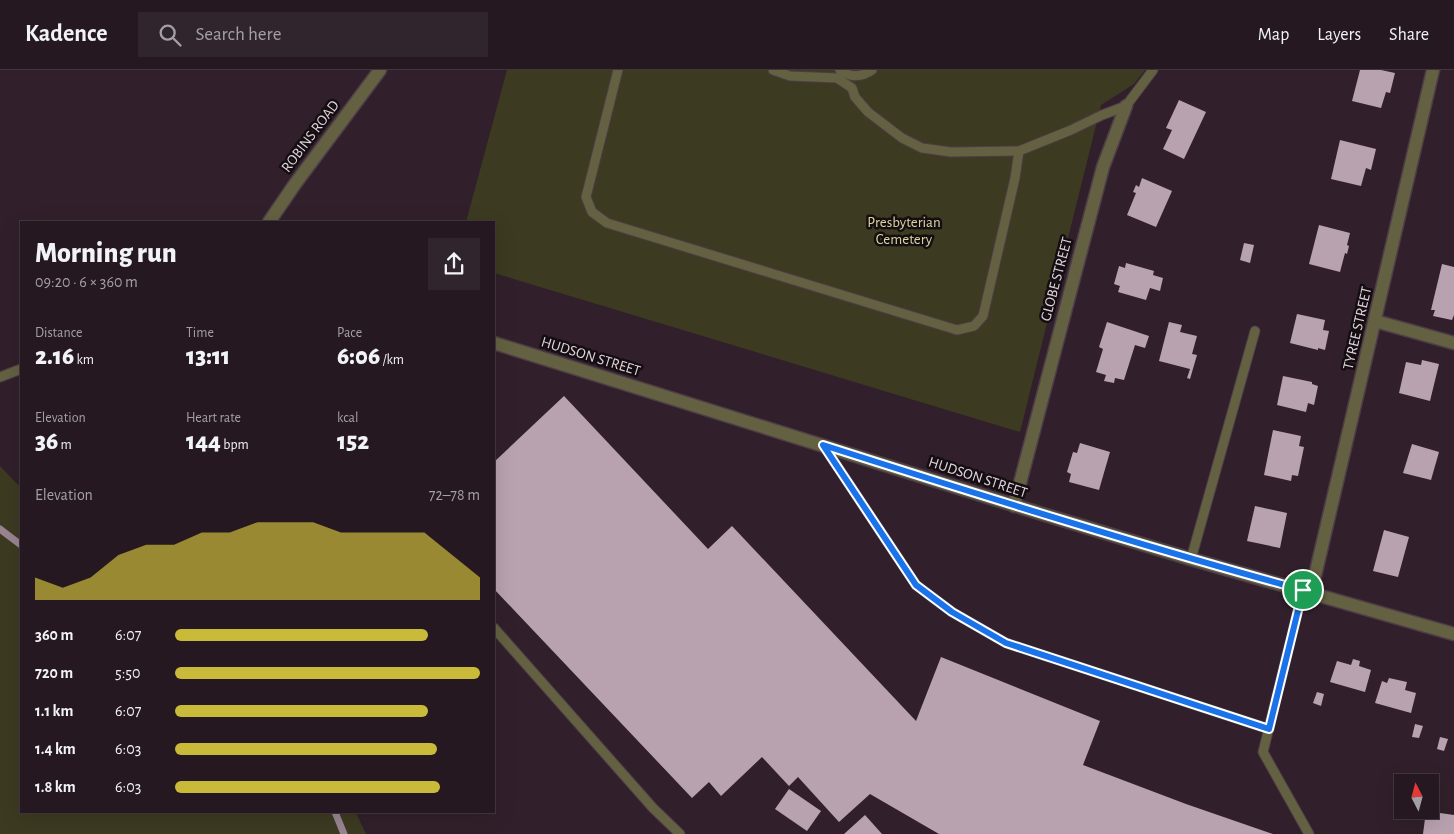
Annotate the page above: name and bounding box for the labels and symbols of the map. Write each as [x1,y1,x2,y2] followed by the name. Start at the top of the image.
[279,97,342,175] street label: ROBINS ROAD
[867,215,941,247] park label: Presbyterian Cemetery
[1038,235,1075,323] street label: GLOBE STREET
[1341,284,1374,371] street label: TYREE STREET
[539,334,643,379] street label: HUDSON STREET
[927,454,1030,501] street label: HUDSON STREET
[1282,569,1324,611] pin
[1394,774,1439,819] north arrow

